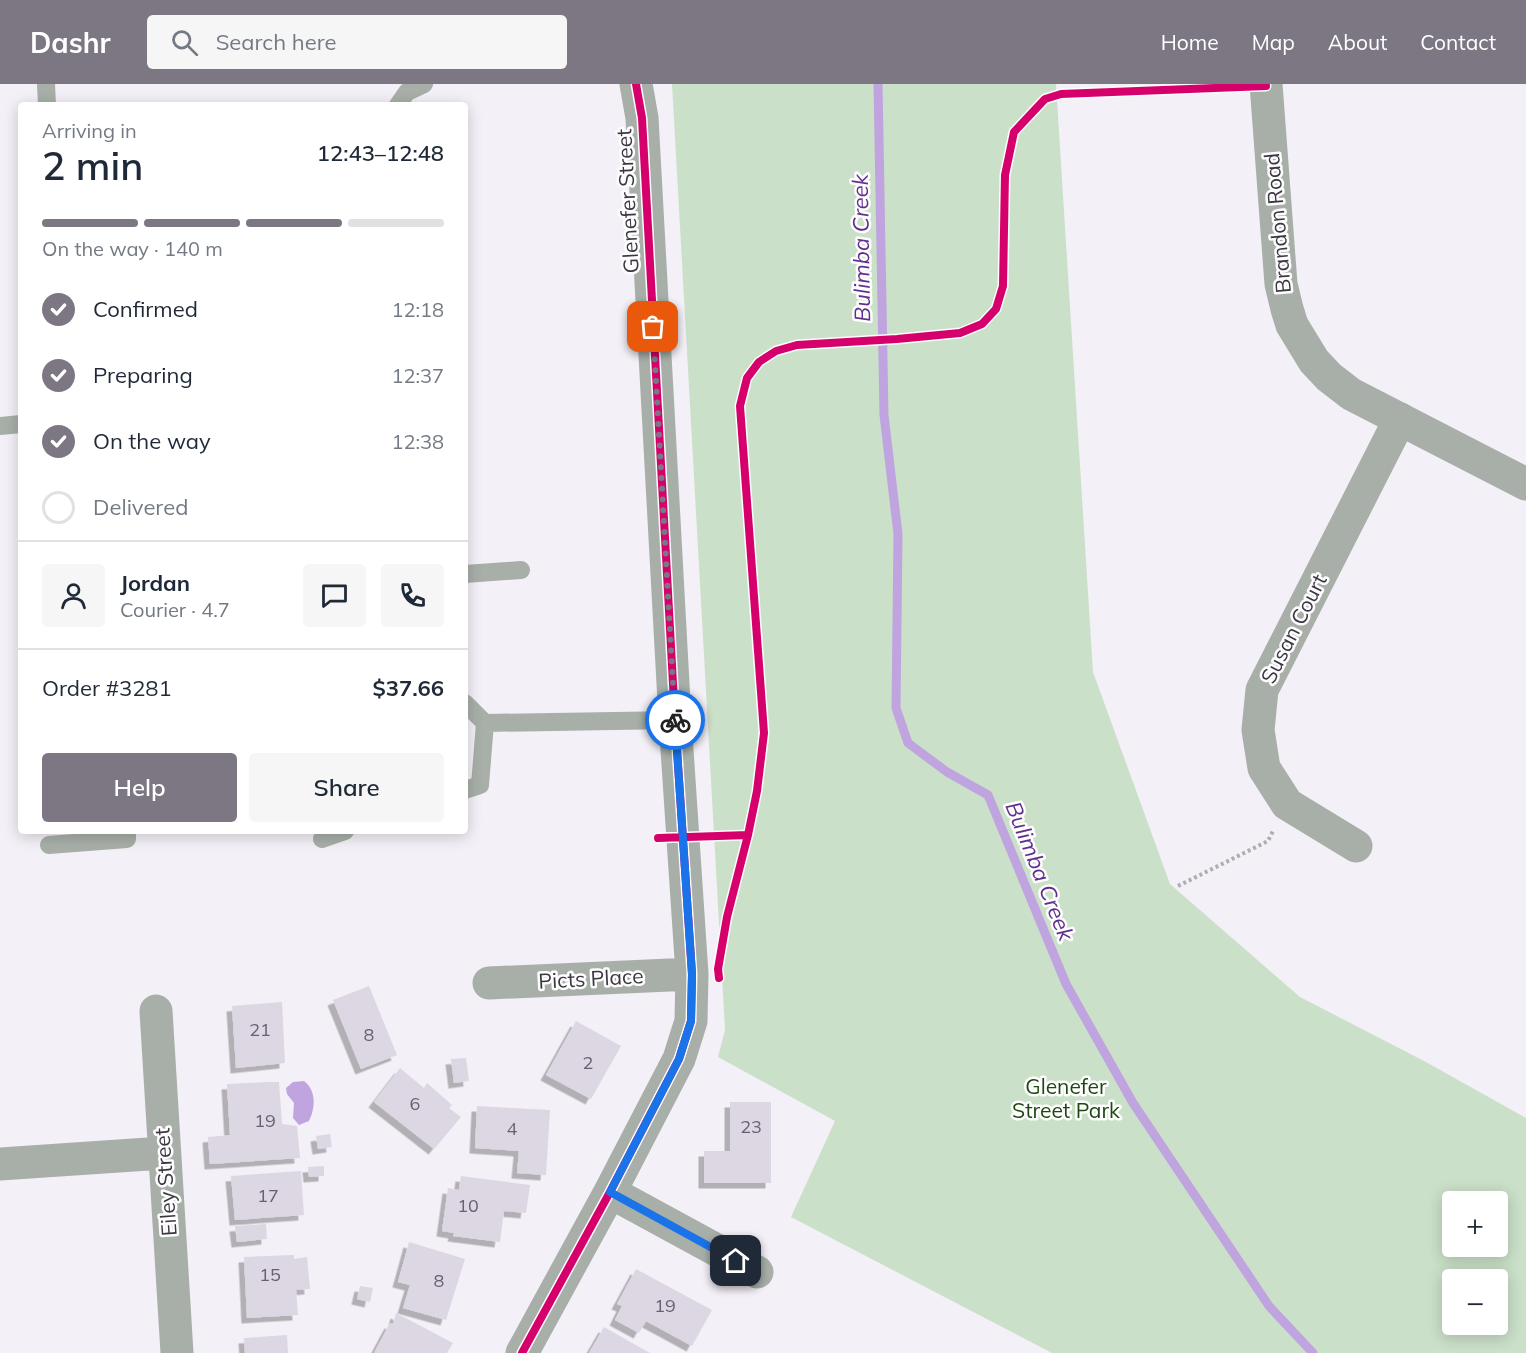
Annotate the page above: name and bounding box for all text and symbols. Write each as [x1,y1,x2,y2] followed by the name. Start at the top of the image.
[147,15,567,69] search box
[30,25,111,60] text: Dashr
[168,26,201,59] icon: search
[216,28,337,56] text: Search here
[1161,29,1219,55] text: Home
[1252,29,1295,55] text: Map
[1328,29,1387,55] text: About
[1420,29,1496,55] text: Contact
[42,118,137,143] text: Arriving in
[610,128,644,274] street label: Glenefer Street
[317,139,444,167] text: 12:43–12:48
[42,141,143,190] text: 2 min
[1258,152,1296,294] street label: Brandon Road
[846,173,876,322] water label: Bulimba Creek
[42,236,223,261] text: On the way · 140 m
[42,293,75,326] icon: check
[93,295,198,323] text: Confirmed
[391,297,444,322] text: 12:18
[627,301,678,352] pin
[636,310,669,343] icon: bag
[42,359,75,392] icon: check
[93,361,193,389] text: Preparing
[391,363,444,388] text: 12:37
[42,425,75,458] icon: check
[93,427,211,455] text: On the way
[391,429,444,454] text: 12:38
[93,493,188,521] text: Delivered
[42,564,105,627] button: person
[303,564,366,627] button: chat
[381,564,444,627] button: phone
[120,569,190,597] text: Jordan
[1254,570,1332,688] street label: Susan Court
[120,597,230,622] text: Courier · 4.7
[42,674,172,702] text: Order #3281
[373,674,444,702] text: $37.66
[645,690,705,750] courier
[659,704,692,737] icon: bike
[42,753,237,822] button: Help
[249,753,444,822] button: Share
[999,797,1081,945] water label: Bulimba Creek
[538,962,644,994] street label: Picts Place
[249,1018,271,1041] house number: 21
[364,1023,374,1046] house number: 8
[583,1051,593,1074] house number: 2
[1012,1073,1120,1123] park label: Glenefer Street Park
[410,1092,420,1115] house number: 6
[254,1109,276,1132] house number: 19
[740,1115,762,1138] house number: 23
[507,1117,518,1140] house number: 4
[148,1127,182,1237] street label: Eiley Street
[257,1184,279,1207] house number: 17
[1442,1191,1508,1335] map controls
[1442,1191,1508,1257] button: +
[457,1194,479,1217] house number: 10
[710,1235,761,1286] pin
[719,1244,752,1277] icon: home
[259,1263,281,1286] house number: 15
[434,1269,444,1292] house number: 8
[1442,1269,1508,1335] button: −
[654,1294,676,1317] house number: 19

